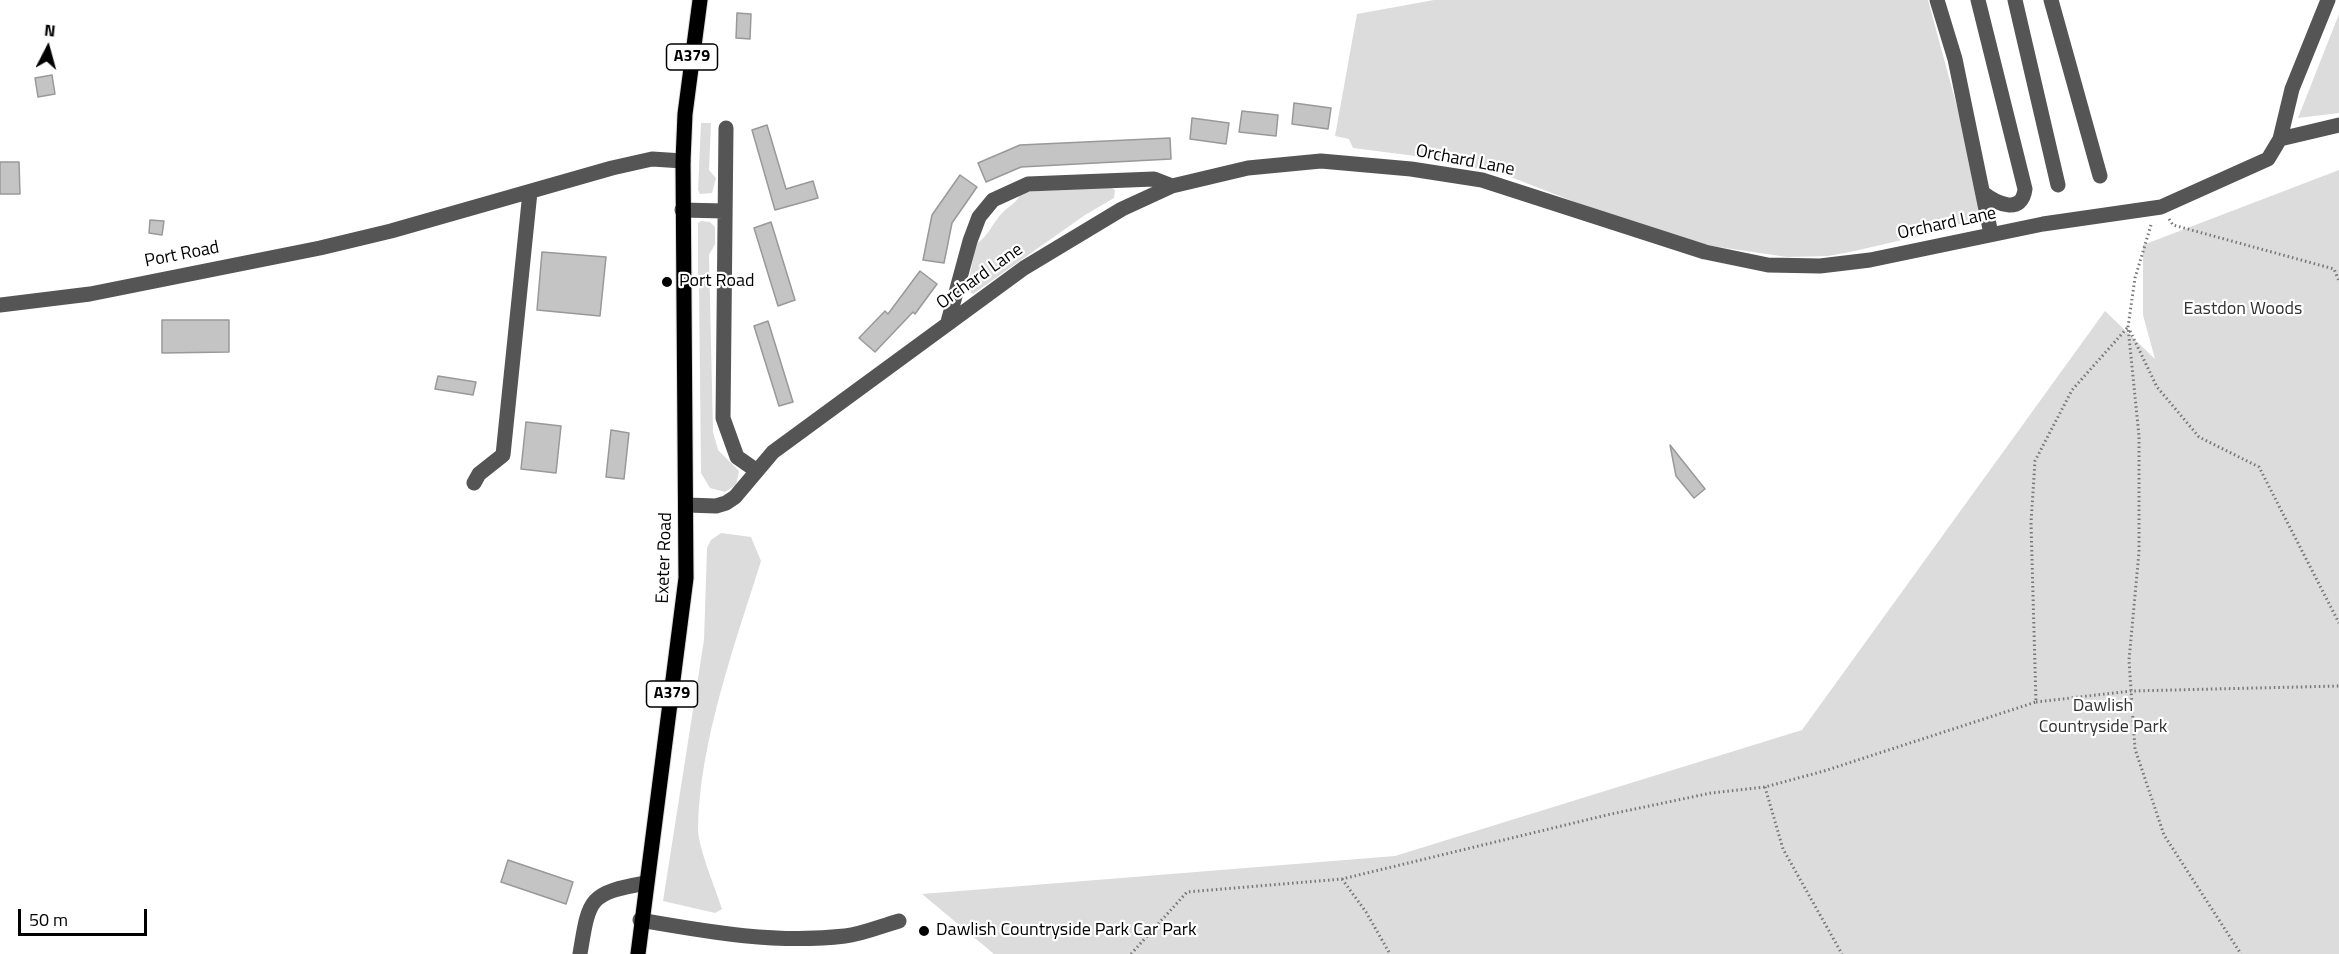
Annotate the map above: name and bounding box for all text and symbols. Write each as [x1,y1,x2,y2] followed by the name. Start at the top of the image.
[18,18,78,78] north arrow
[43,18,57,43] text: N
[666,44,718,70] road number: A379
[1414,141,1516,181] street label: Orchard Lane
[1896,203,1998,245] street label: Orchard Lane
[143,237,221,273] street label: Port Road
[933,239,1027,315] street label: Orchard Lane
[679,271,755,293] place label: Port Road
[660,275,674,289] marker: Port Road
[2184,299,2302,321] park label: Eastdon Woods
[653,512,677,604] street label: Exeter Road
[646,681,698,707] road number: A379
[2039,696,2167,738] park label: Dawlish Countryside Park
[21,897,150,935] scale bar
[29,906,68,933] text: 50 m
[936,920,1197,942] place label: Dawlish Countryside Park Car Park
[917,924,931,938] marker: Dawlish Countryside Park Car Park

